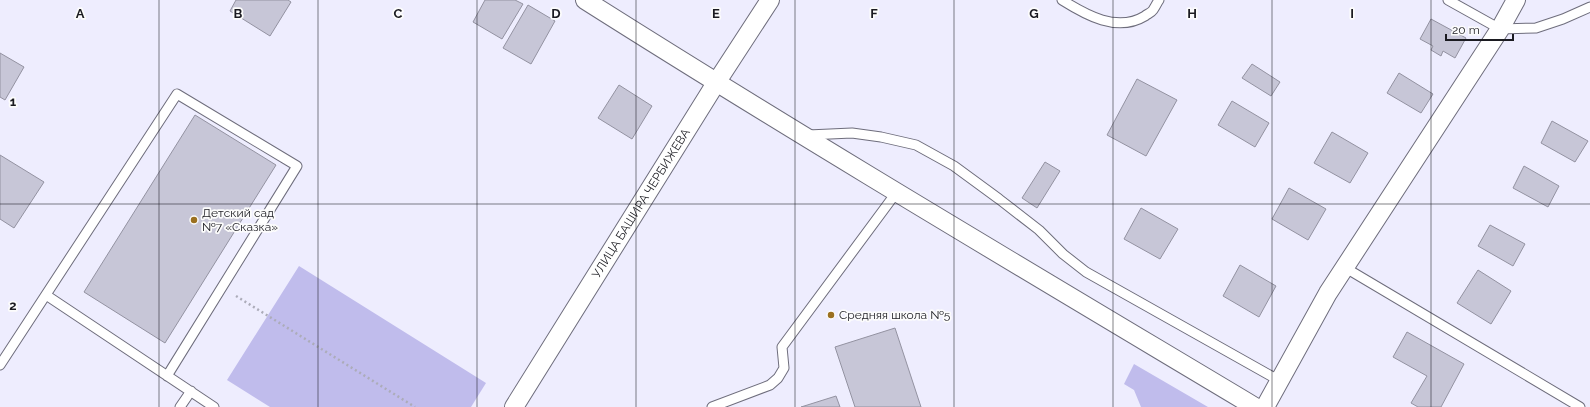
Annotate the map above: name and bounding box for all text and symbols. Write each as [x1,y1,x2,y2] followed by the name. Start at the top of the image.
[76,6,85,21] text: A
[234,6,243,21] text: B
[394,6,403,21] text: C
[551,6,561,21] text: D
[712,6,720,21] text: E
[870,6,878,21] text: F
[1029,6,1039,21] text: G
[1187,6,1197,21] text: H
[1350,6,1354,21] text: I
[1446,16,1513,42] scale bar
[1452,23,1480,37] text: 20 m
[10,94,17,109] text: 1
[589,126,693,281] street label: УЛИЦА БАШИРА ЧЕРБИЖЕВА
[202,206,278,234] place label: Детский сад №7 «Сказка»
[189,215,199,225] marker: Детский сад №7 «Сказка»
[9,298,17,313] text: 2
[839,308,951,322] place label: Средняя школа №5
[826,310,836,320] marker: Средняя школа №5

